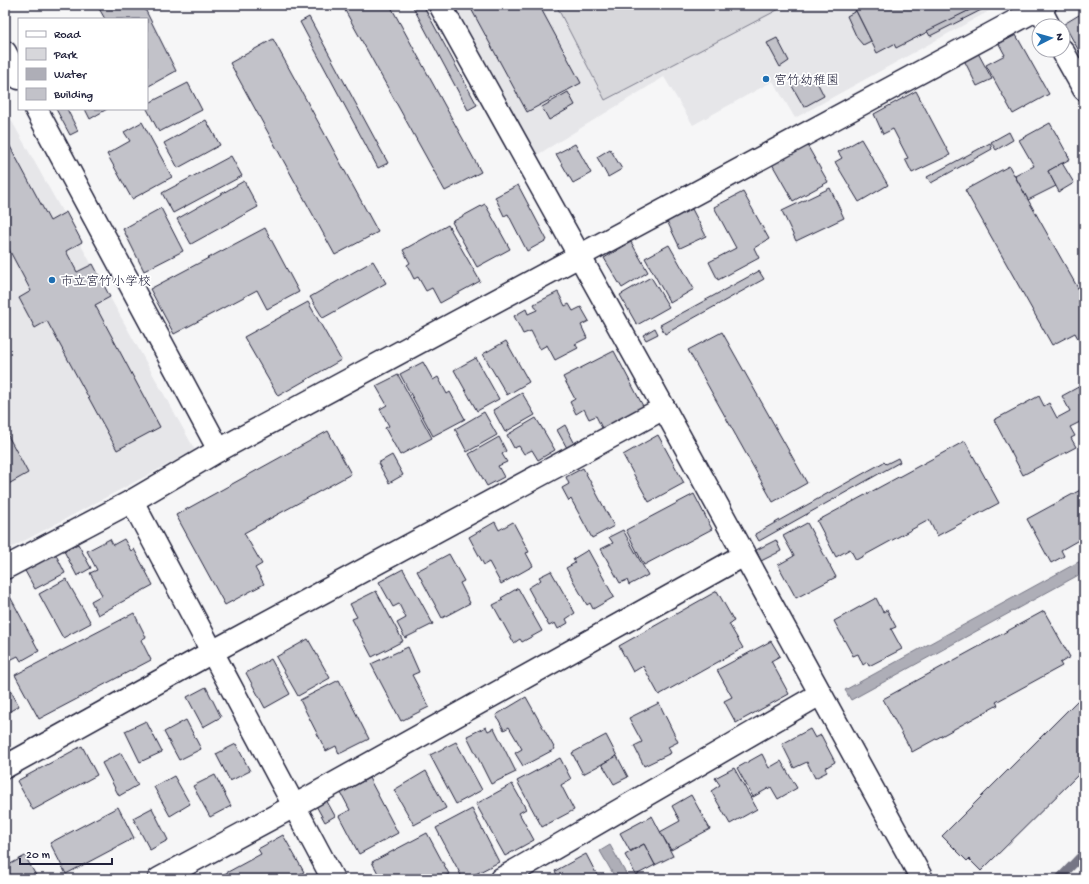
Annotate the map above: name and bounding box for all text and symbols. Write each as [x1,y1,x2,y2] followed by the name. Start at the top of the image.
[18,18,148,110] legend
[1031,18,1071,58] north arrow
[54,29,81,43] text: Road
[1053,33,1065,41] text: N
[53,49,79,63] text: Park
[54,69,88,83] text: Water
[774,73,839,89] place label: 宮竹幼稚園
[761,74,771,84] marker: 宮竹幼稚園
[53,89,93,103] text: Building
[47,275,57,285] marker: 市立宮竹小学校
[60,275,151,290] place label: 市立宮竹小学校
[20,840,112,866] scale bar
[26,849,51,863] text: 20 m

